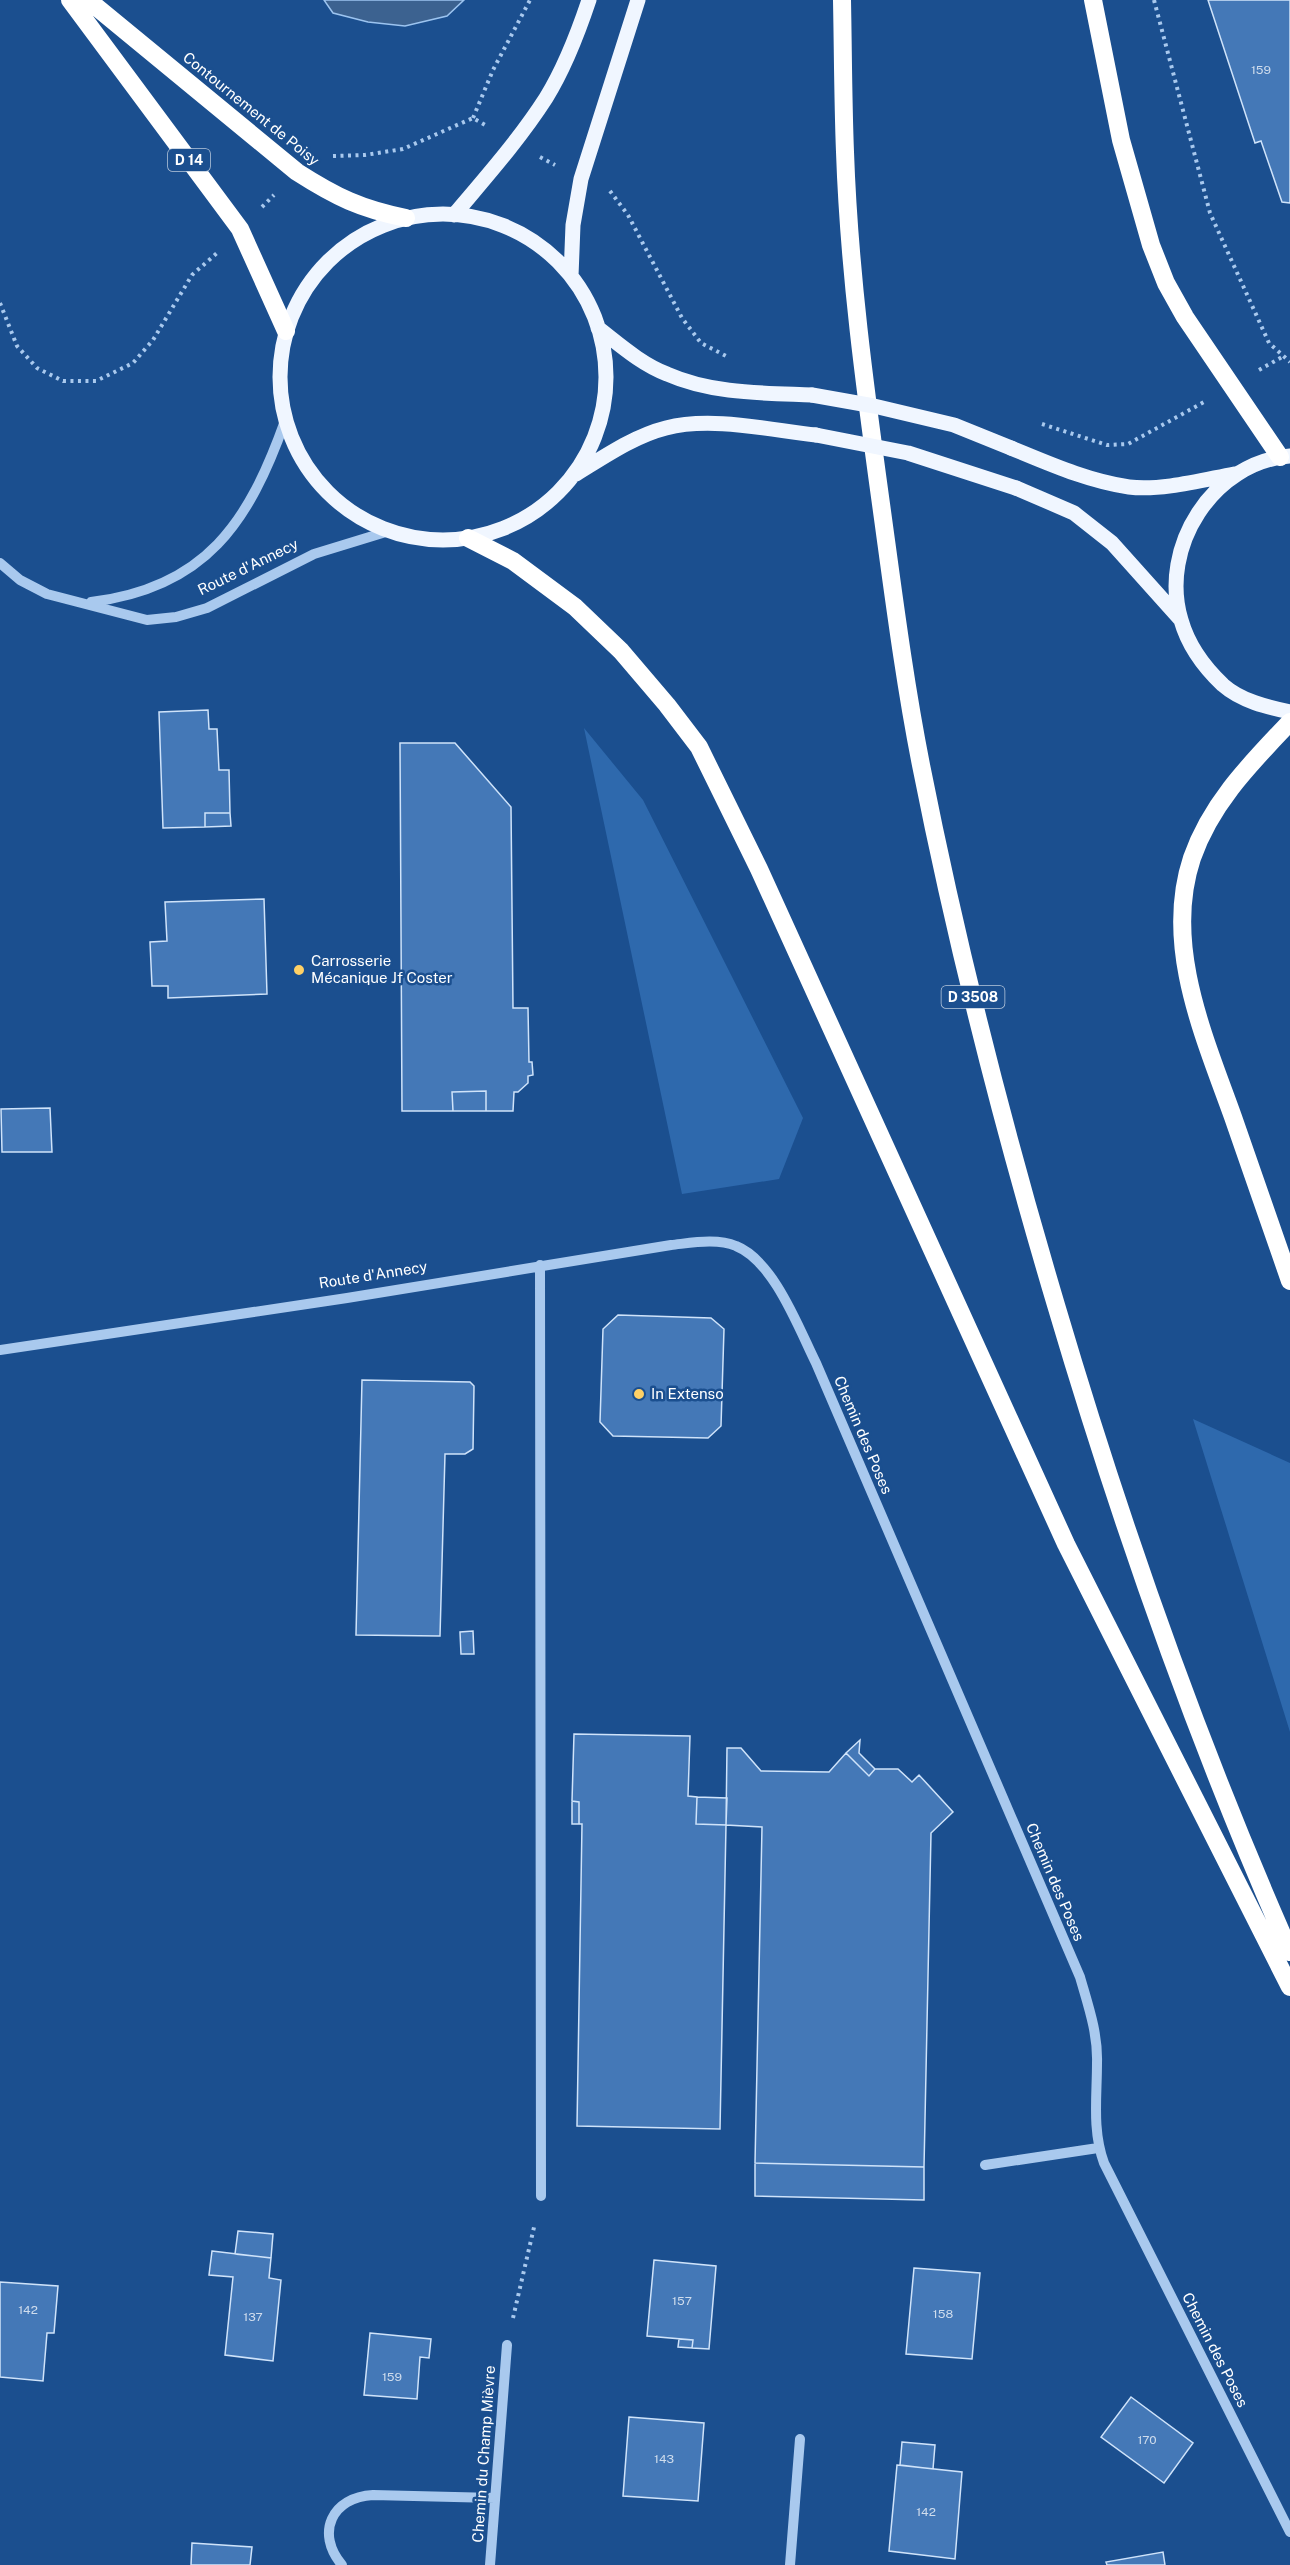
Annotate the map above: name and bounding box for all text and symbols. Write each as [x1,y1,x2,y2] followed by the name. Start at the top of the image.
[180,48,323,169] street label: Contournement de Poisy
[1251,63,1271,77] house number: 159
[168,149,210,171] road number: D 14
[195,535,301,598] street label: Route d'Annecy
[311,952,453,986] place label: Carrosserie Mécanique Jf Coster
[292,963,306,977] marker: Carrosserie Mécanique Jf Coster
[942,986,1004,1008] road number: D 3508
[317,1258,428,1291] street label: Route d'Annecy
[831,1373,896,1496] street label: Chemin des Poses
[651,1385,724,1402] place label: In Extenso
[632,1387,646,1401] marker: In Extenso
[1023,1820,1088,1943] street label: Chemin des Poses
[1179,2290,1252,2410] street label: Chemin des Poses
[672,2294,692,2308] house number: 157
[18,2303,38,2317] house number: 142
[933,2307,953,2321] house number: 158
[243,2310,263,2324] house number: 137
[469,2365,498,2543] street label: Chemin du Champ Mièvre
[382,2370,402,2384] house number: 159
[1137,2433,1157,2447] house number: 170
[654,2452,674,2466] house number: 143
[916,2505,936,2519] house number: 142

